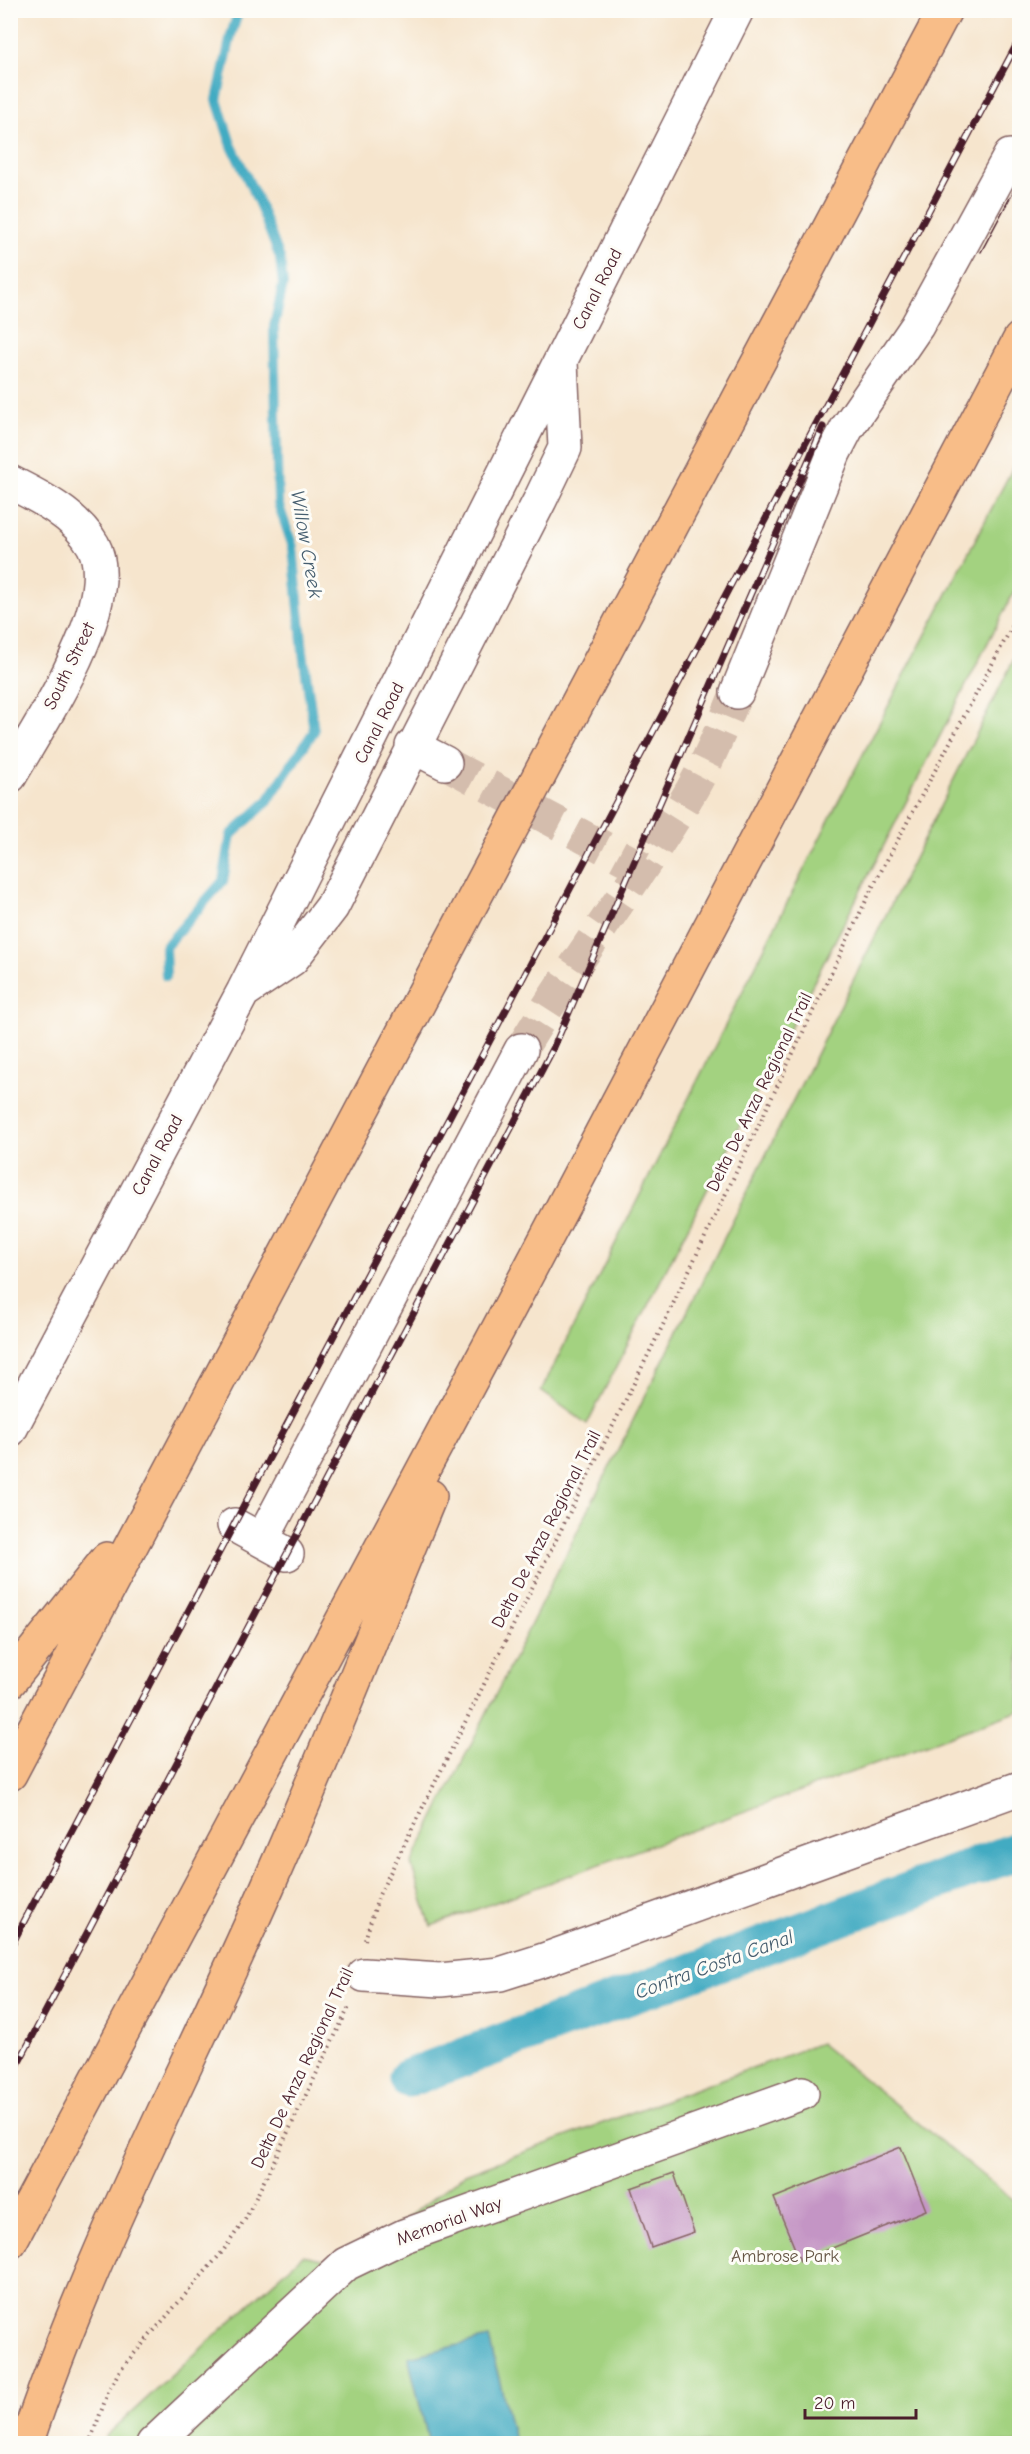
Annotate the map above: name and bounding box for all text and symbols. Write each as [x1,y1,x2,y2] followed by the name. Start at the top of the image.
[568,245,627,333] street label: Canal Road
[286,488,327,600] water label: Willow Creek
[39,618,100,713] street label: South Street
[350,679,409,767] street label: Canal Road
[702,989,817,1195] street label: Delta De Anza Regional Trail
[127,1111,187,1199] street label: Canal Road
[487,1427,606,1632] street label: Delta De Anza Regional Trail
[632,1925,797,2004] water label: Contra Costa Canal
[247,1965,358,2172] street label: Delta De Anza Regional Trail
[394,2192,506,2250] street label: Memorial Way
[731,2246,839,2267] park label: Ambrose Park
[805,2382,916,2420] scale bar
[814,2393,855,2414] text: 20 m

